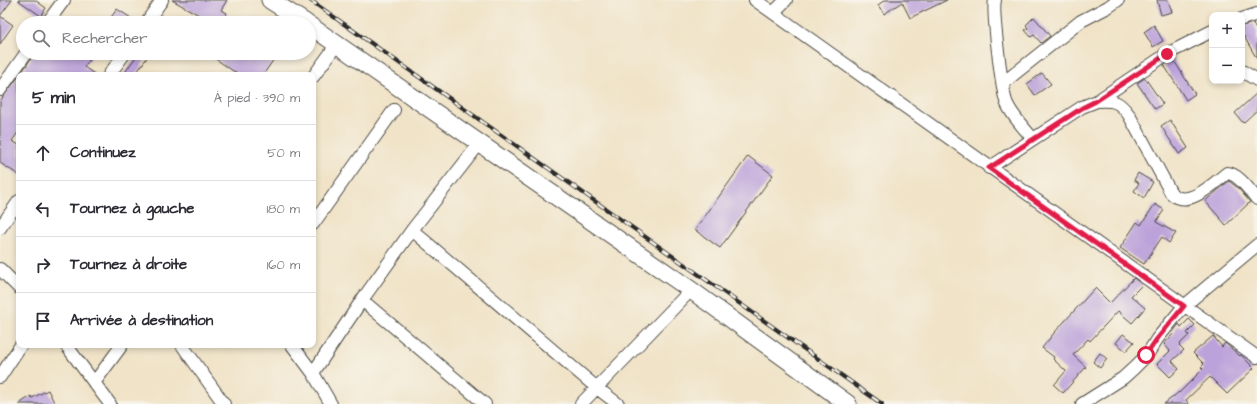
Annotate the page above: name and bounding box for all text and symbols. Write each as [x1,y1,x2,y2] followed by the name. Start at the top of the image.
[1209,12,1245,84] map controls
[1209,12,1245,48] button: +
[16,16,316,60] search box
[30,27,52,49] icon: search
[62,28,147,49] text: Rechercher
[1158,45,1176,63] route end
[1209,48,1245,84] button: −
[32,86,75,110] text: 5 min
[214,89,300,107] text: À pied · 390 m
[32,142,54,164] icon: ahead
[70,142,136,163] text: Continuez
[267,144,300,162] text: 50 m
[32,198,54,220] icon: left
[70,198,194,219] text: Tournez à gauche
[266,200,300,218] text: 180 m
[32,254,54,276] icon: right
[70,254,187,275] text: Tournez à droite
[267,256,300,274] text: 160 m
[32,310,54,332] icon: arrive
[70,310,213,331] text: Arrivée à destination
[1137,346,1155,364] route start

